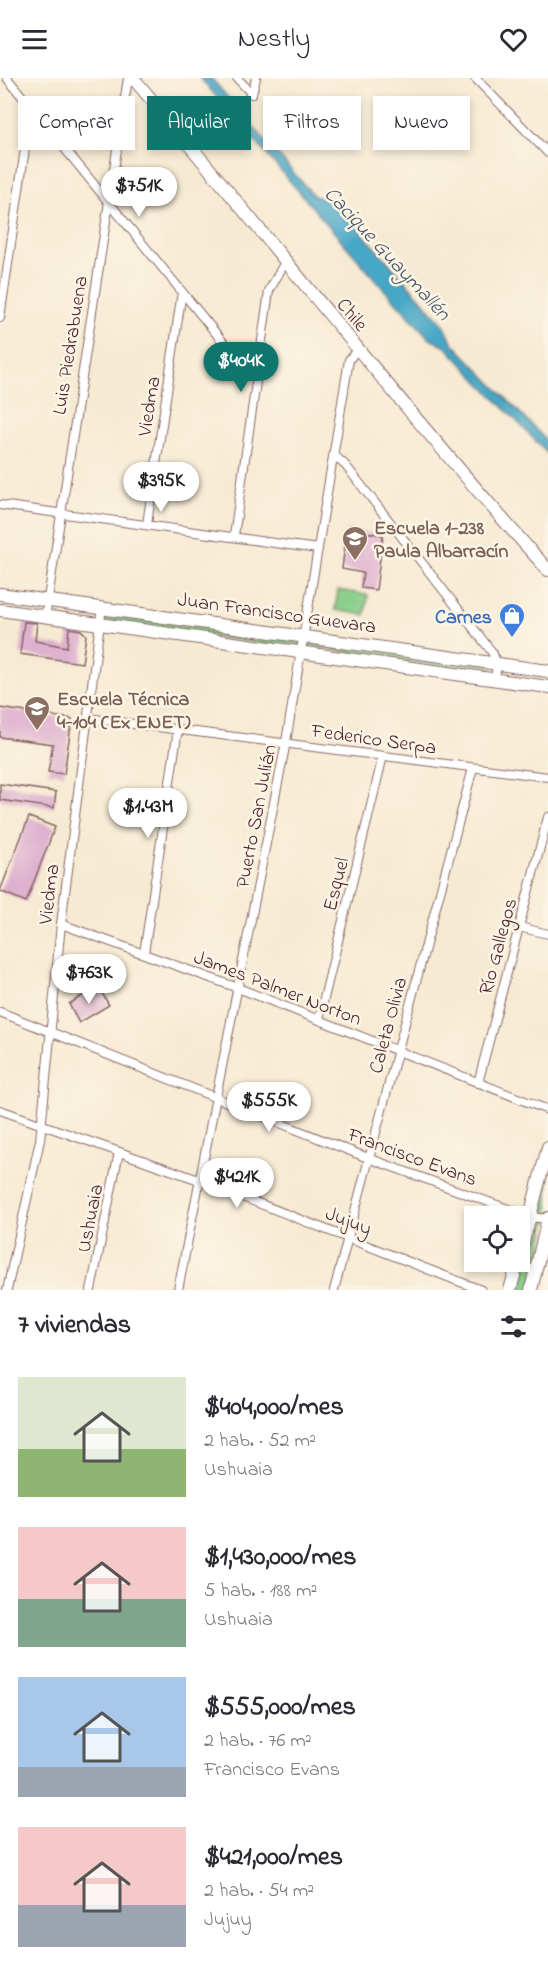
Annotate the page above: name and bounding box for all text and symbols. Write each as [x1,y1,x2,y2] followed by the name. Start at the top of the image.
[238,20,310,59] text: Nestly
[18,23,51,56] icon: menu
[497,23,530,56] icon: heart
[18,96,135,150] chip: Comprar
[147,96,251,150] chip: Alquilar
[263,96,361,150] chip: Filtros
[373,96,470,150] chip: Nuevo
[97,167,181,218] pin: $751K
[115,172,163,201] text: $751K
[316,181,457,329] water label: Cacique Guaymallén
[46,274,97,417] street label: Luis Piedrabuena
[328,292,374,339] street label: Chile
[199,342,283,393] pin: $404K
[218,347,264,376] text: $404K
[131,374,170,440] street label: Viedma
[119,462,203,513] pin: $395K
[137,467,185,496] text: $395K
[374,515,508,567] place label: Escuela 1-238 Paula Albarracín
[340,524,370,562] school or university icon: Escuela 1-238 Paula Albarracín
[175,586,378,643] street label: Juan Francisco Guevara
[497,601,527,639] shop icon: Carnes
[435,604,492,633] place label: Carnes
[57,686,191,738] place label: Escuela Técnica 4-104 (Ex ENET)
[22,694,52,732] school or university icon: Escuela Técnica 4-104 (Ex ENET)
[308,717,438,764] street label: Federico Serpa
[229,742,286,891] street label: Puerto San Julián
[99,788,197,839] pin: $1.43M
[122,793,174,822] text: $1.43M
[317,855,358,914] street label: Esquel
[32,862,69,927] street label: Viedma
[473,895,527,998] street label: Río Gallegos
[189,944,365,1035] street label: James Palmer Norton
[47,954,131,1005] pin: $763K
[65,959,113,988] text: $763K
[363,974,416,1077] street label: Caleta Olivia
[227,1082,311,1133] pin: $555K
[241,1087,297,1116] text: $555K
[342,1121,481,1195] street label: Francisco Evans
[195,1158,279,1209] pin: $421K
[214,1163,260,1192] text: $421K
[71,1182,112,1255] street label: Ushuaia
[321,1200,376,1244] street label: Jujuy
[464,1206,530,1272] map controls
[464,1206,530,1272] button: locate
[18,1307,131,1345] text: 7 viviendas
[497,1310,530,1343] icon: filters
[204,1389,344,1427] text: $404,000/mes
[66,1401,138,1473] icon: home
[204,1427,316,1456] text: 2 hab. · 52 m²
[204,1456,273,1485] text: Ushuaia
[204,1539,356,1577] text: $1,430,000/mes
[66,1551,138,1623] icon: home
[204,1577,317,1606] text: 5 hab. · 188 m²
[204,1606,273,1635] text: Ushuaia
[204,1689,356,1727] text: $555,000/mes
[66,1701,138,1773] icon: home
[204,1727,312,1756] text: 2 hab. · 76 m²
[204,1756,340,1785] text: Francisco Evans
[204,1839,343,1877] text: $421,000/mes
[66,1851,138,1923] icon: home
[204,1877,314,1906] text: 2 hab. · 54 m²
[204,1906,252,1935] text: Jujuy

